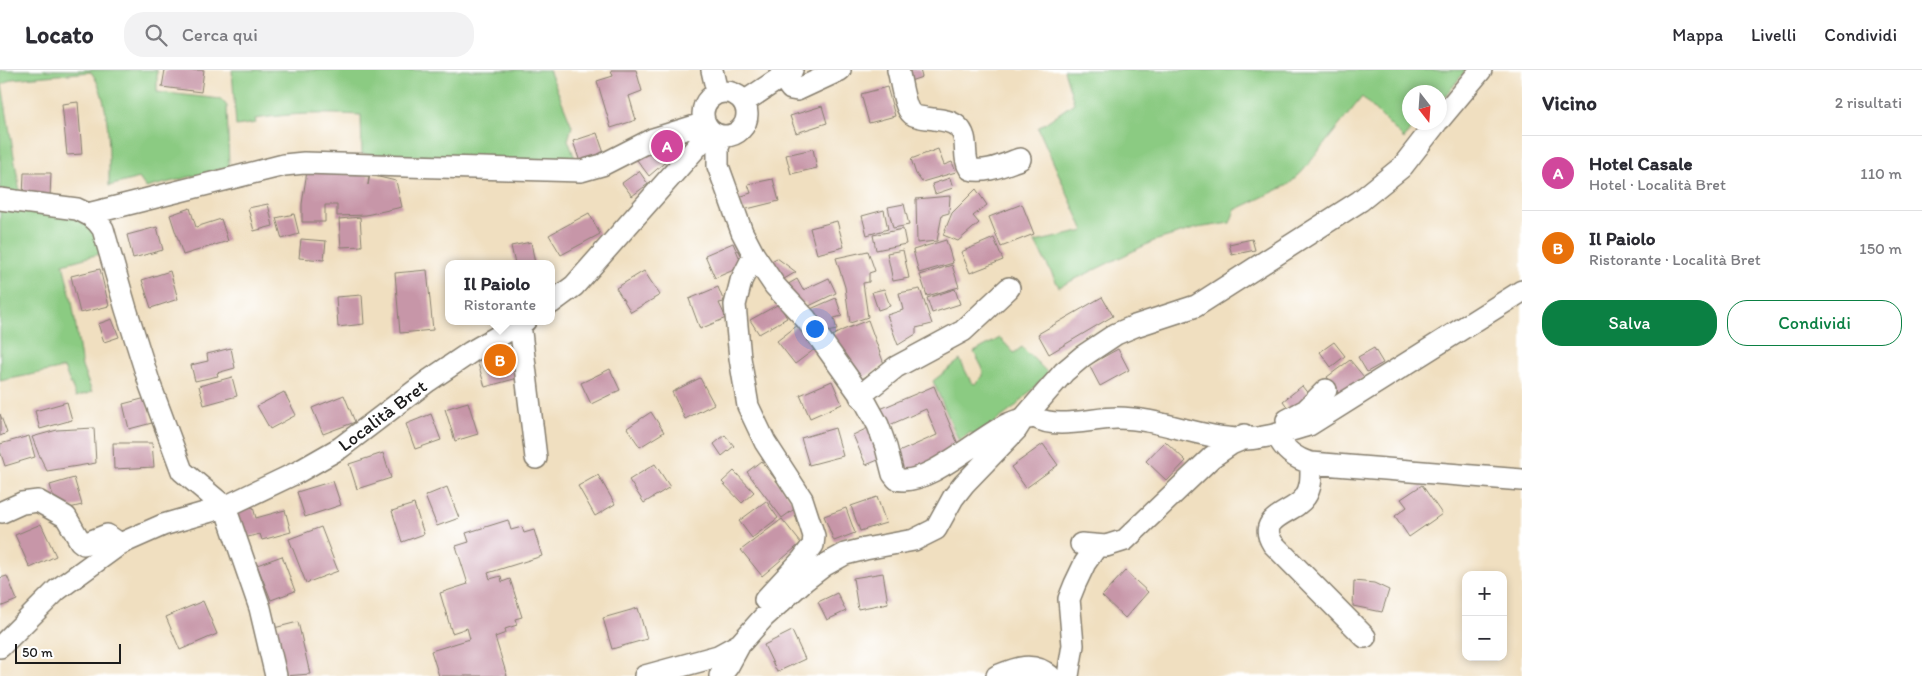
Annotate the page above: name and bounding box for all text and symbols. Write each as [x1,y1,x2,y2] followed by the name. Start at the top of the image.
[124,12,474,57] search box
[25,20,94,49] text: Locato
[142,21,170,49] icon: search
[182,23,258,46] text: Cerca qui
[1672,24,1723,46] text: Mappa
[1751,24,1796,46] text: Livelli
[1824,24,1897,46] text: Condividi
[1402,85,1447,130] north arrow
[1542,90,1597,115] text: Vicino
[1835,93,1902,112] text: 2 risultati
[651,127,683,165] pin: A
[1589,152,1693,175] text: Hotel Casale
[1553,164,1563,183] text: A
[1860,164,1902,183] text: 110 m
[1589,175,1726,194] text: Hotel · Località Bret
[1589,227,1656,250] text: Il Paiolo
[1553,239,1563,258] text: B
[1859,239,1902,258] text: 150 m
[1589,250,1761,269] text: Ristorante · Località Bret
[445,260,555,325] popup
[464,272,530,295] text: Il Paiolo
[464,295,536,314] text: Ristorante
[1542,300,1717,346] button: Salva
[1727,300,1902,346] button: Condividi
[802,316,828,342] your location
[484,341,516,379] pin: B
[333,375,431,456] street label: Località Bret
[1462,571,1507,661] map controls
[1462,571,1507,616] button: +
[1462,616,1507,661] button: −
[15,641,121,664] scale bar
[22,644,53,661] text: 50 m

